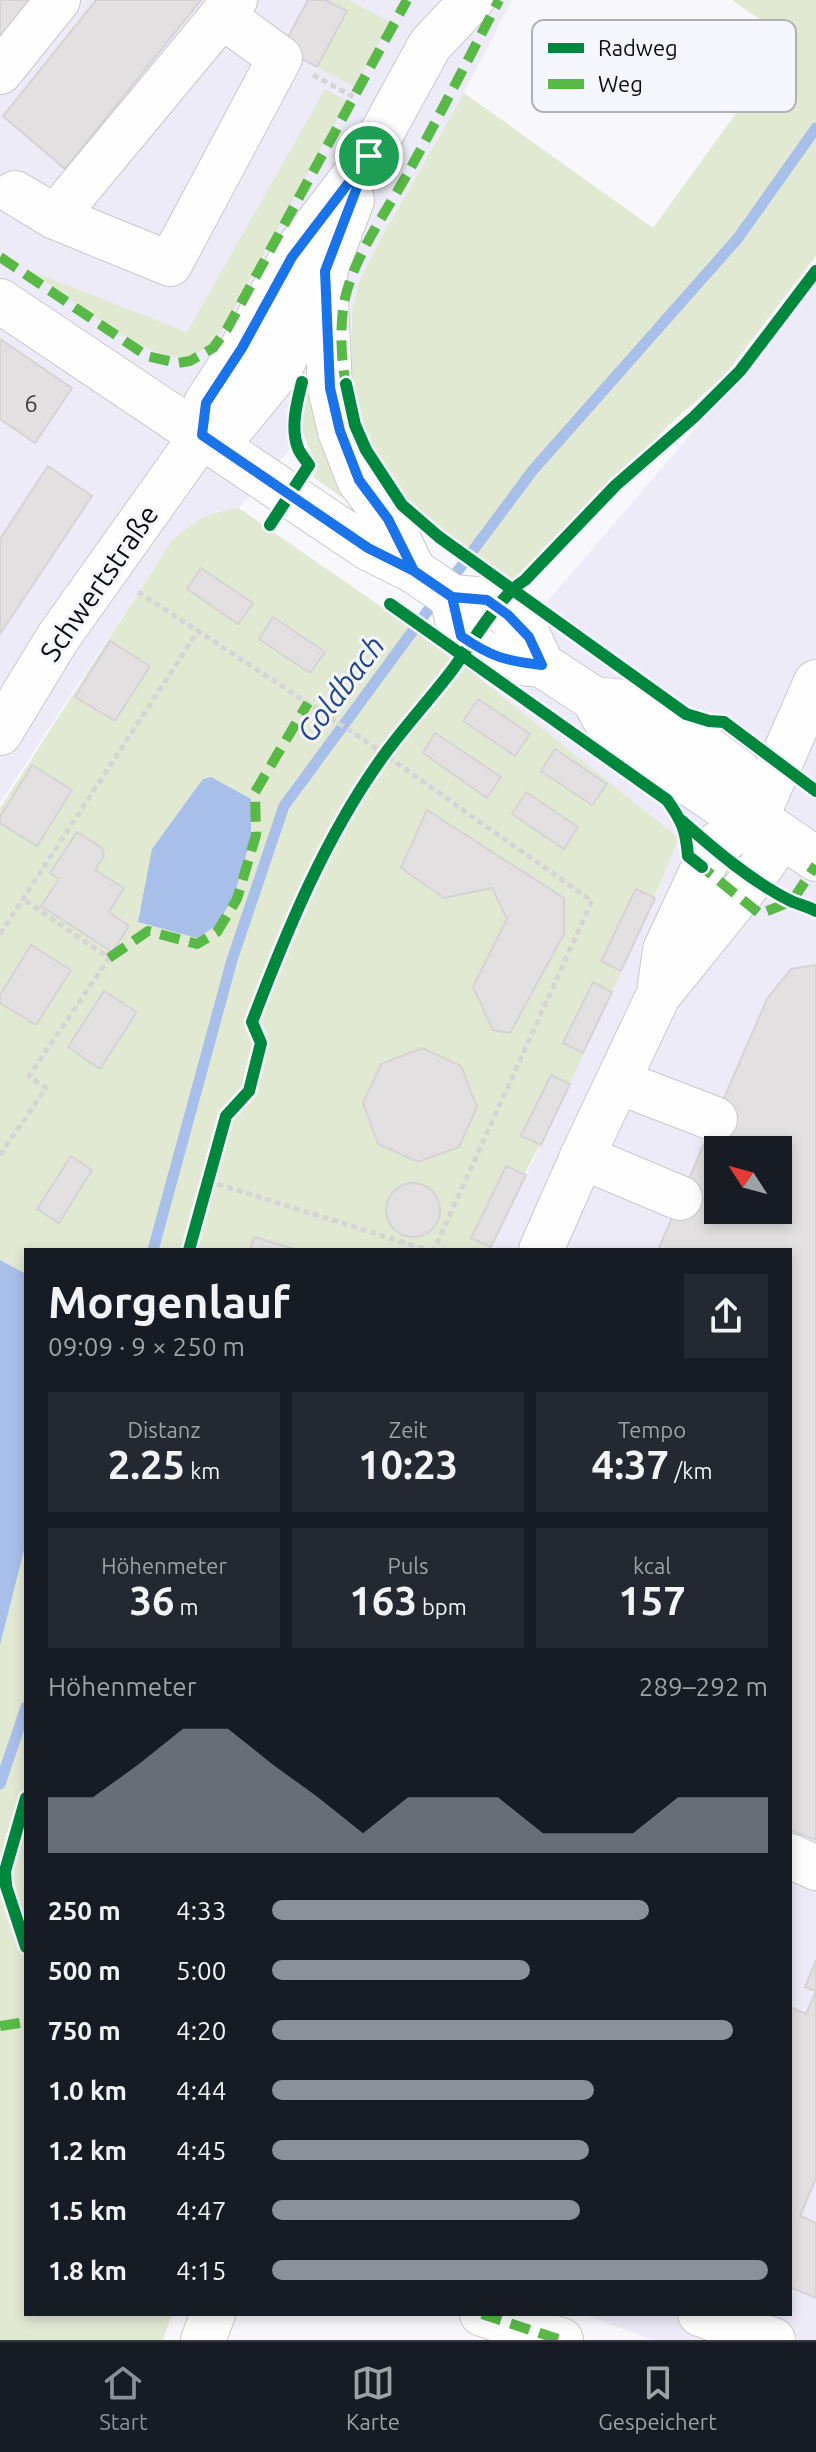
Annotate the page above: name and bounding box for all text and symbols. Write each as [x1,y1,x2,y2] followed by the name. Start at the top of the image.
[532,20,796,112] legend
[598,35,678,60] text: Radweg
[598,71,643,96] text: Weg
[335,122,403,190] pin
[347,134,391,178] icon: arrive
[24,390,38,417] house number: 6
[33,499,164,667] street label: Schwertstraße
[289,629,391,748] water label: Goldbach
[704,1136,792,1224] north arrow
[704,1136,792,1224] map controls
[684,1274,768,1358] button: share
[48,1277,290,1326] text: Morgenlauf
[48,1332,245,1361] text: 09:09 · 9 × 250 m
[127,1417,201,1442] text: Distanz
[389,1417,427,1442] text: Zeit
[618,1417,686,1442] text: Tempo
[108,1442,185,1487] text: 2.25
[358,1442,458,1487] text: 10:23
[592,1442,669,1487] text: 4:37
[185,1458,220,1483] text: km
[669,1458,712,1483] text: /km
[101,1553,227,1578] text: Höhenmeter
[387,1553,429,1578] text: Puls
[633,1553,671,1578] text: kcal
[129,1578,175,1623] text: 36
[349,1578,417,1623] text: 163
[618,1578,686,1623] text: 157
[175,1594,199,1619] text: m
[417,1594,467,1619] text: bpm
[48,1672,197,1701] text: Höhenmeter
[639,1672,768,1701] text: 289–292 m
[48,1896,121,1925] text: 250 m
[176,1896,226,1925] text: 4:33
[48,1956,121,1985] text: 500 m
[176,1956,226,1985] text: 5:00
[48,2016,121,2045] text: 750 m
[176,2016,226,2045] text: 4:20
[48,2076,127,2105] text: 1.0 km
[176,2076,226,2105] text: 4:44
[48,2136,127,2165] text: 1.2 km
[176,2136,226,2165] text: 4:45
[48,2196,127,2225] text: 1.5 km
[176,2196,226,2225] text: 4:47
[48,2256,127,2285] text: 1.8 km
[176,2256,226,2285] text: 4:15
[99,2361,148,2434] tab: Start
[346,2361,400,2434] tab: Karte
[598,2361,717,2434] tab: Gespeichert

